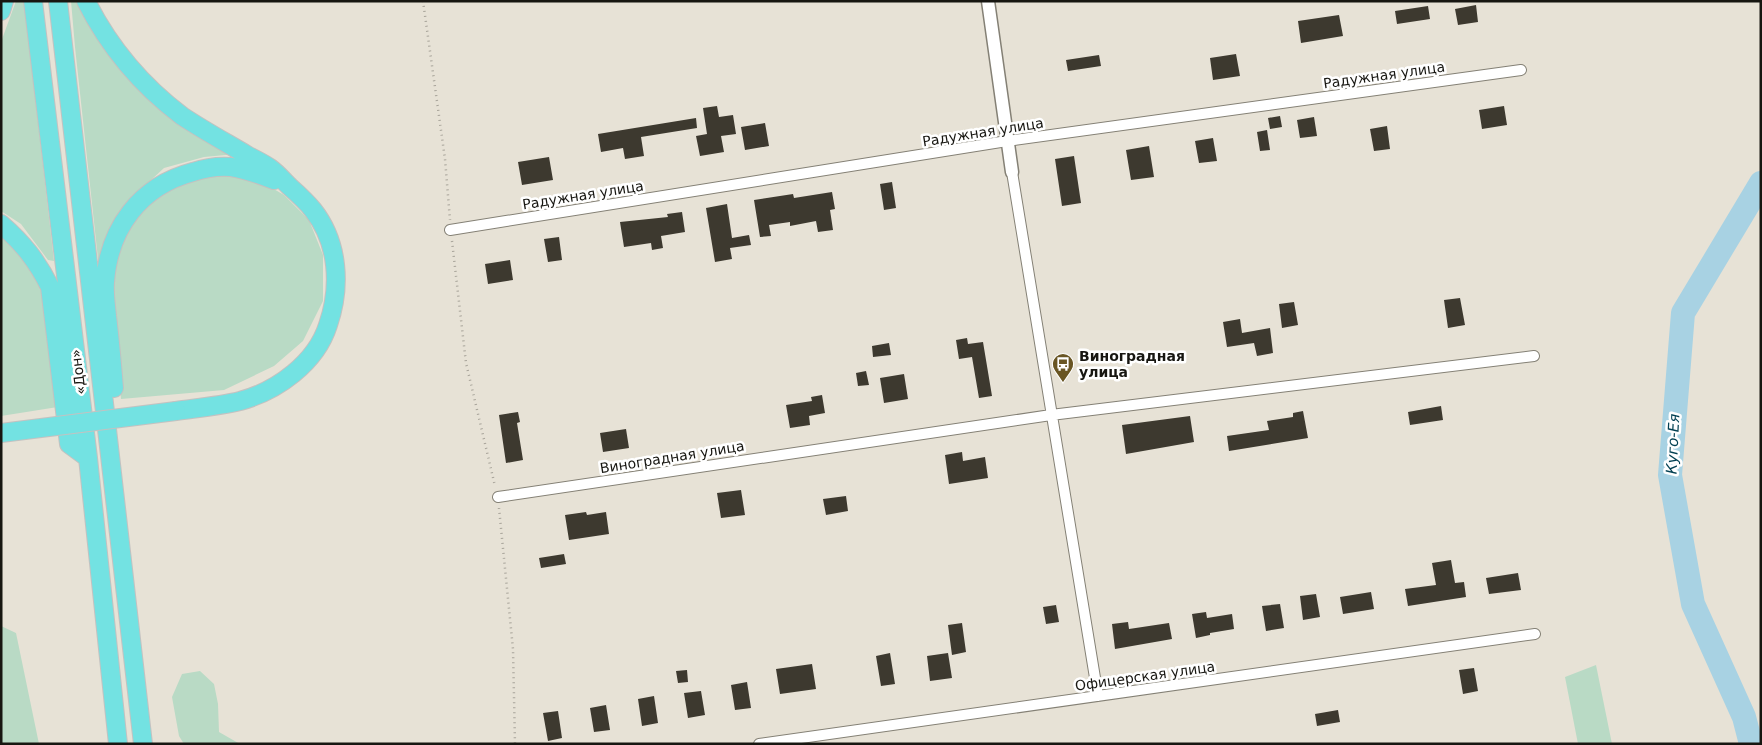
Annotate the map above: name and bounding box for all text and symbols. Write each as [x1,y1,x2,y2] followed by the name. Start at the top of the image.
[1322,59,1446,91] street label: Радужная улица
[921,115,1045,149] street label: Радужная улица
[521,178,645,212] street label: Радужная улица
[67,348,89,396] street label: «Дон»
[1079,348,1185,380] place label: Виноградная улица
[1051,352,1075,383] bus stop icon: Виноградная улица
[1662,413,1684,475] water label: Куго-Ея
[599,438,745,476] street label: Виноградная улица
[1074,658,1216,694] street label: Офицерская улица

